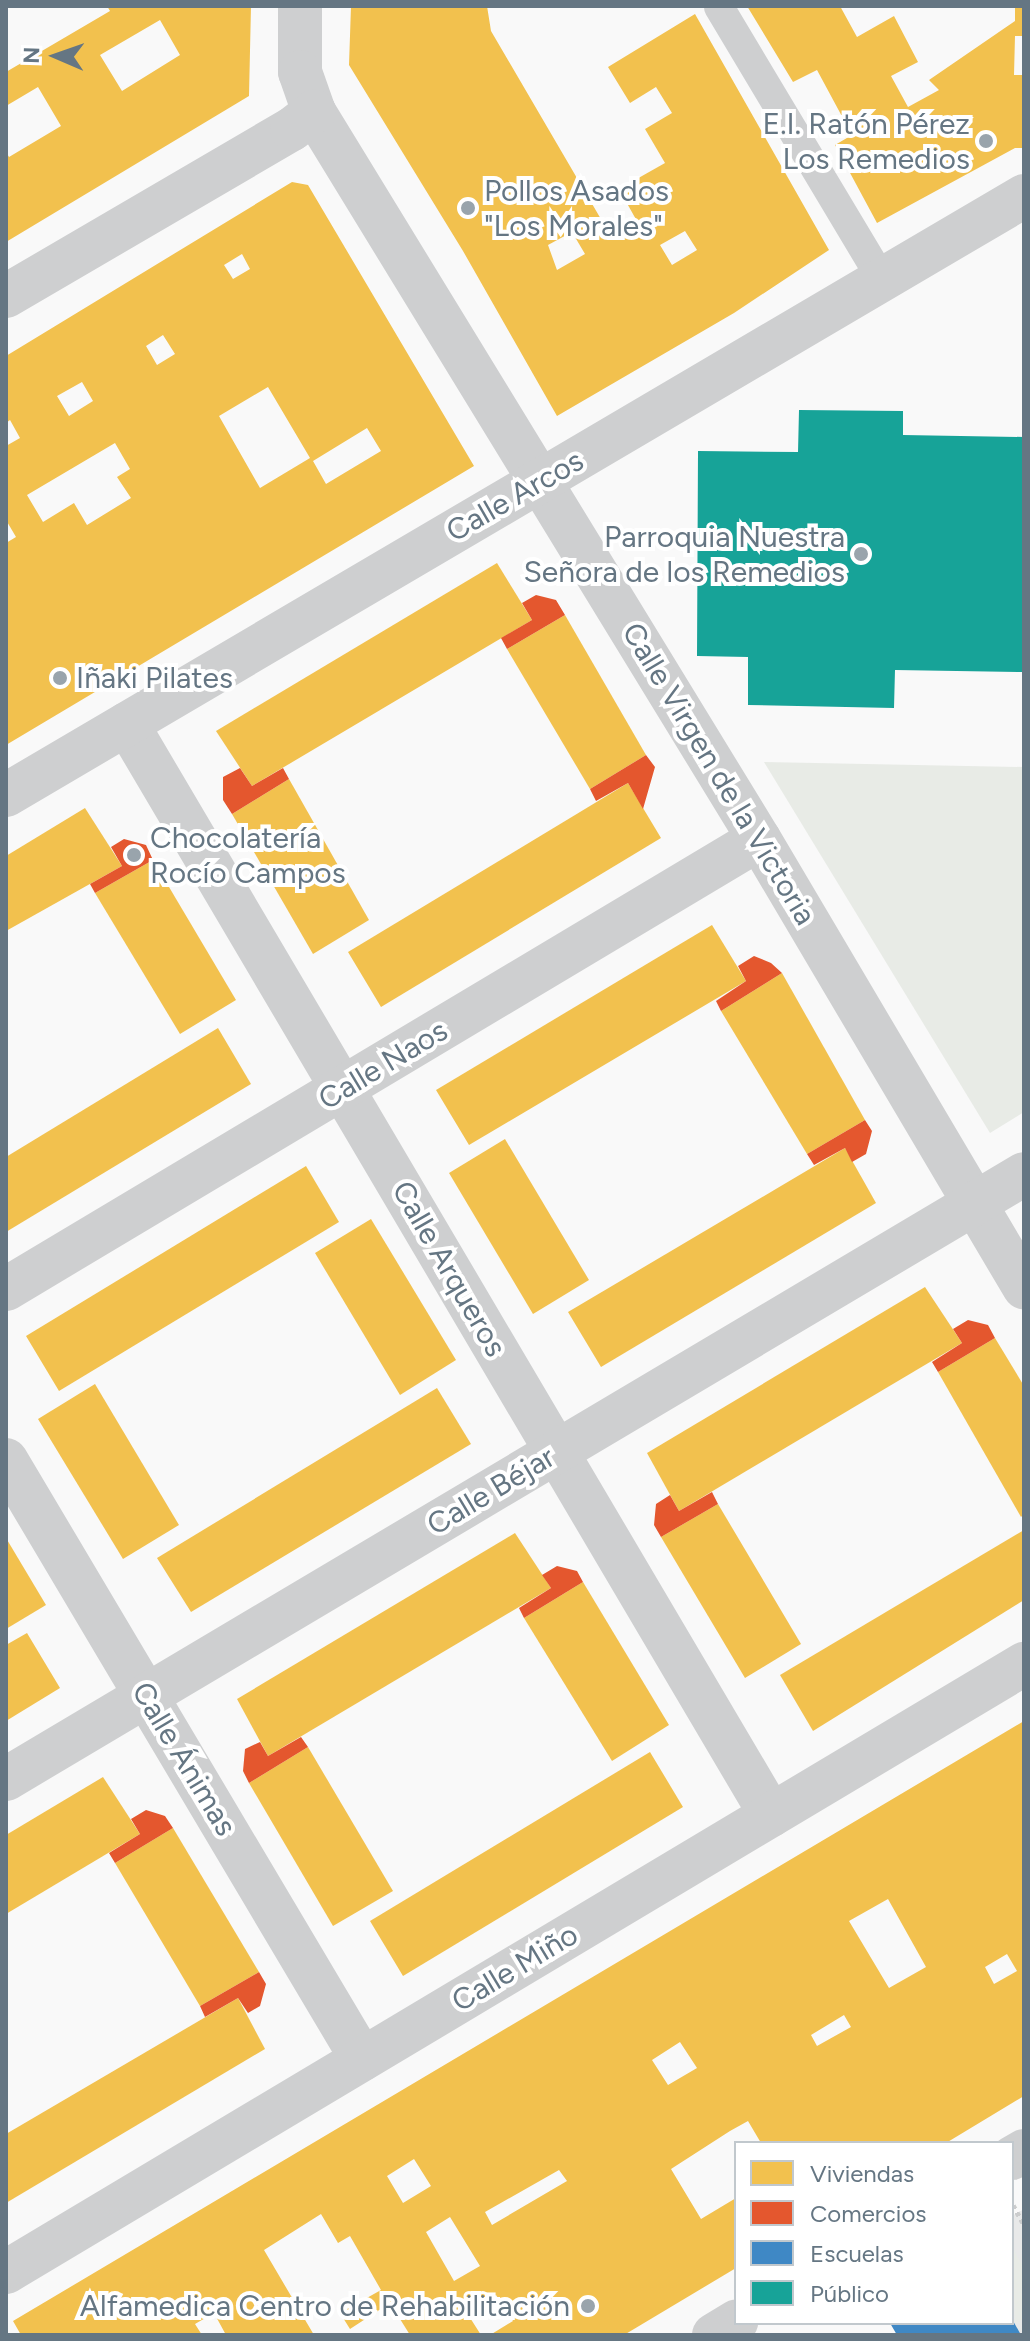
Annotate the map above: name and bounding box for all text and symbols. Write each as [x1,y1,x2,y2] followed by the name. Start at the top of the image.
[16,16,96,96] north arrow
[18,46,45,64] text: N
[763,106,970,176] place label: E.I. Ratón Pérez Los Remedios
[977,132,995,150] marker: E.I. Ratón Pérez Los Remedios
[484,173,669,244] place label: Pollos Asados "Los Morales"
[459,199,477,217] marker: Pollos Asados "Los Morales"
[440,442,590,550] street label: Calle Arcos
[523,519,845,590] place label: Parroquia Nuestra Señora de los Remedios
[852,545,870,563] marker: Parroquia Nuestra Señora de los Remedios
[615,617,823,931] street label: Calle Virgen de la Victoria
[76,660,233,696] place label: Iñaki Pilates
[51,669,69,687] marker: Iñaki Pilates
[150,820,346,890] place label: Chocolatería Rocío Campos
[125,846,143,864] marker: Chocolatería Rocío Campos
[312,1013,454,1117] street label: Calle Naos
[384,1175,514,1363] street label: Calle Arqueros
[421,1439,561,1543] street label: Calle Béjar
[124,1676,244,1842] street label: Calle Ánimas
[446,1916,584,2020] street label: Calle Miño
[734,2141,1014,2325] legend
[810,2159,914,2188] text: Viviendas
[810,2199,927,2228] text: Comercios
[810,2239,904,2268] text: Escuelas
[810,2279,889,2308] text: Público
[80,2288,570,2324] place label: Alfamedica Centro de Rehabilitación
[577,2295,599,2317] marker: Alfamedica Centro de Rehabilitación

